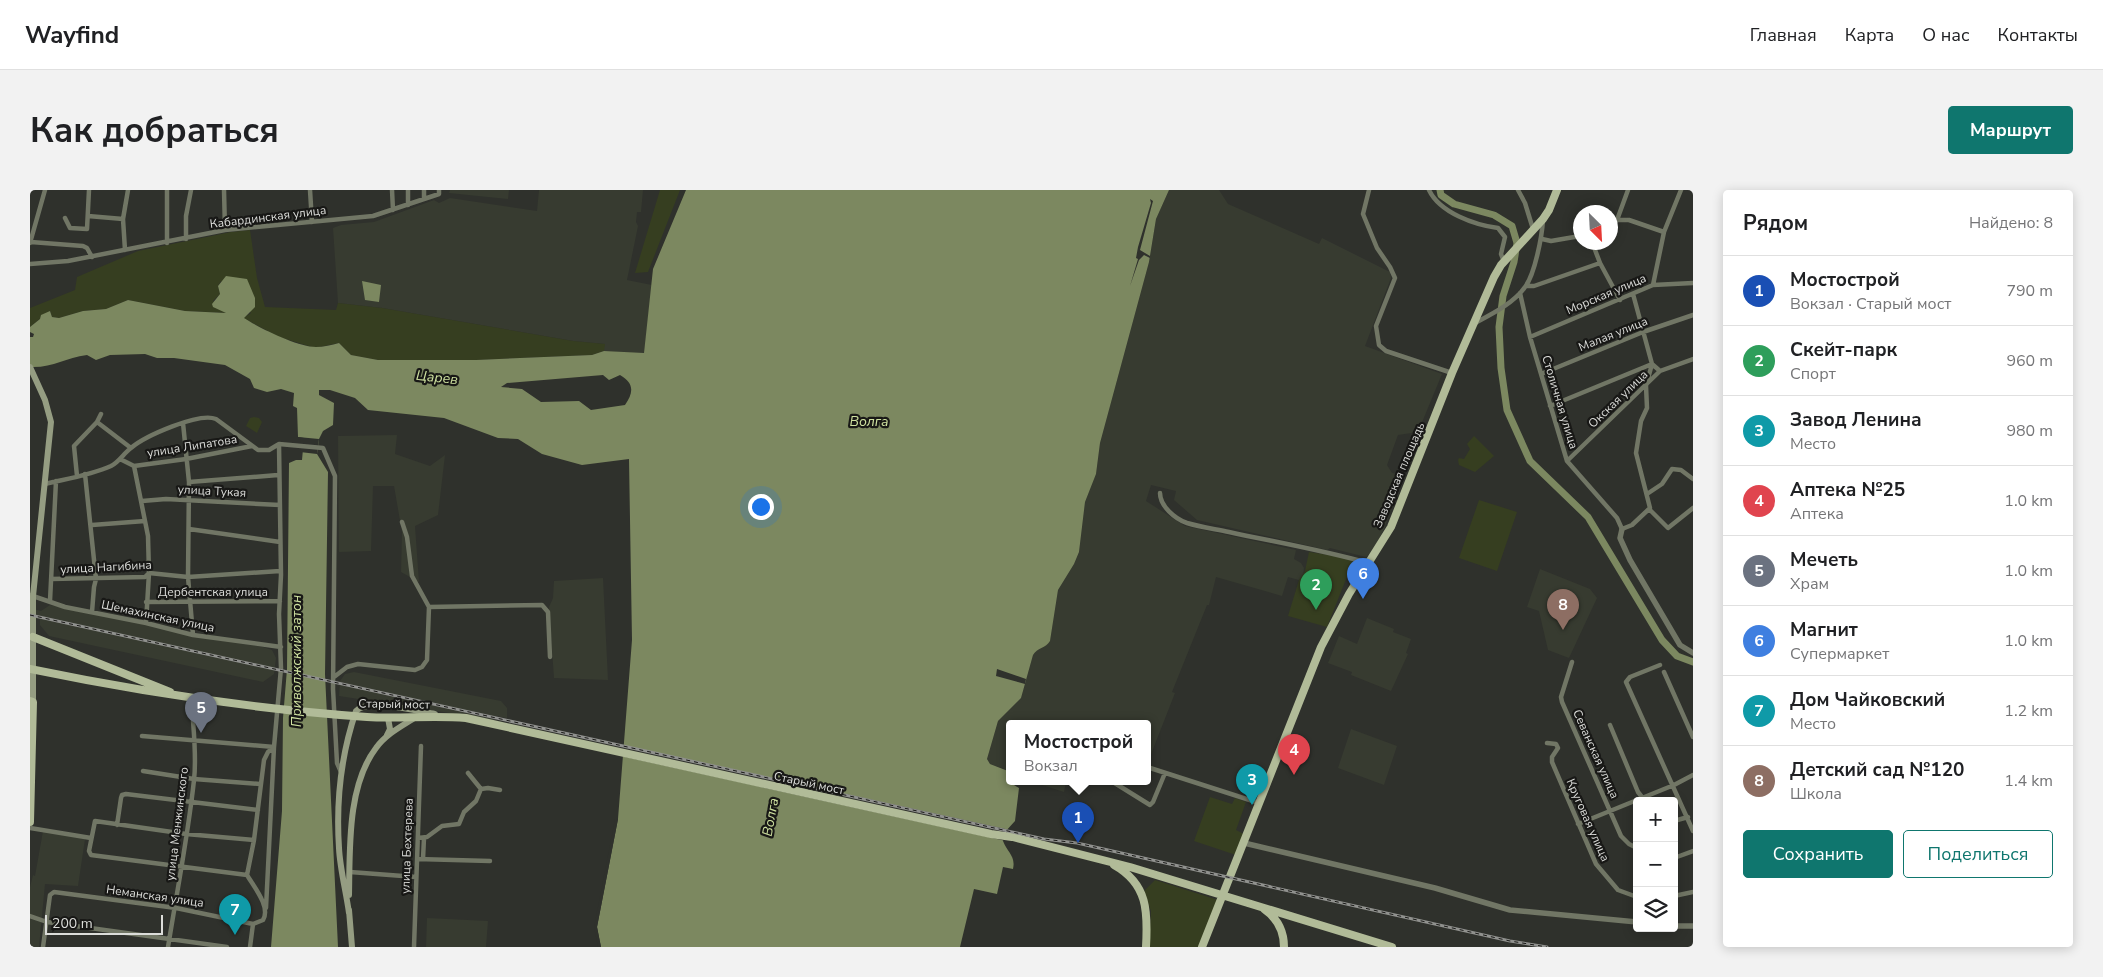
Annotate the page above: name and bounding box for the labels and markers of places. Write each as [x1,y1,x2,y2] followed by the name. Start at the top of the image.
[1347,558,1379,599] pin: 6
[1300,569,1332,610] pin: 2
[1547,589,1579,630] pin: 8
[185,692,217,733] pin: 5
[1278,734,1310,775] pin: 4
[1236,764,1268,805] pin: 3
[1062,802,1094,843] pin: 1
[219,894,251,935] pin: 7

